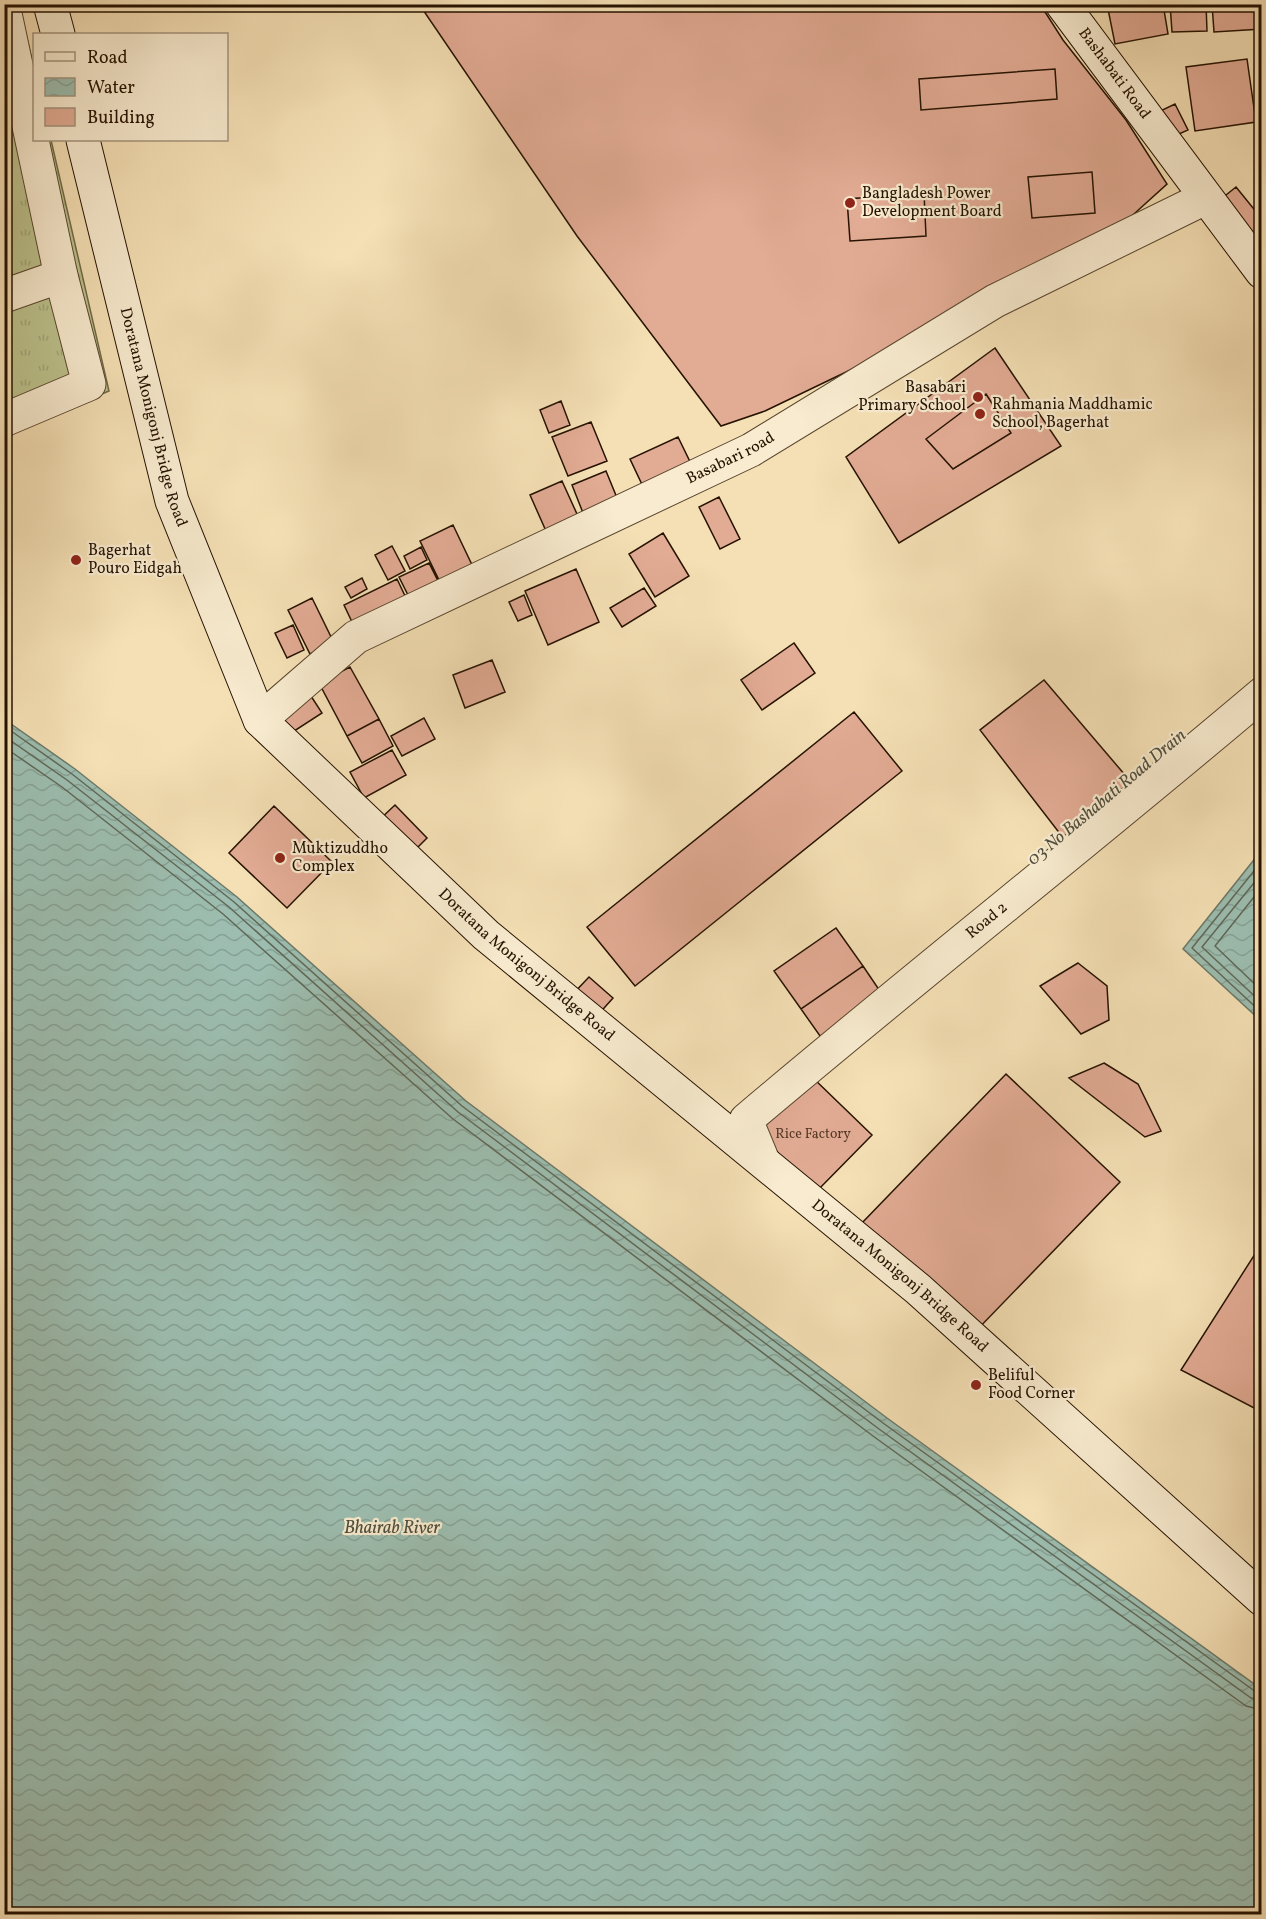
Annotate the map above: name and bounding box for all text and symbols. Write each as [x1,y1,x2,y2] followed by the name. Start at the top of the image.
[1073,24,1155,124] street label: Bashabati Road
[33,33,228,141] legend
[87,46,128,71] text: Road
[87,76,135,101] text: Water
[87,106,155,131] text: Building
[862,183,1002,223] place label: Bangladesh Power Development Board
[843,196,857,210] marker: Bangladesh Power Development Board
[114,305,192,530] street label: Doratana Monigonj Bridge Road
[858,377,966,417] place label: Basabari Primary School
[971,390,985,404] marker: Basabari Primary School
[992,394,1153,434] place label: Rahmania Maddhamic School, Bagerhat
[973,407,987,421] marker: Rahmania Maddhamic School, Bagerhat
[683,427,779,490] street label: Basabari road
[88,540,182,580] place label: Bagerhat Pouro Eidgah
[69,553,83,567] marker: Bagerhat Pouro Eidgah
[1022,724,1192,872] water label: 03 No Bashabati Road Drain
[292,838,388,878] place label: Muktizuddho Complex
[273,851,287,865] marker: Muktizuddho Complex
[433,884,619,1047] street label: Doratana Monigonj Bridge Road
[961,897,1013,945] street label: Road 2
[775,1125,851,1144] house number: Rice Factory
[806,1195,993,1358] street label: Doratana Monigonj Bridge Road
[988,1365,1075,1405] place label: Beliful Food Corner
[969,1378,983,1392] marker: Beliful Food Corner
[344,1516,440,1541] water label: Bhairab River

